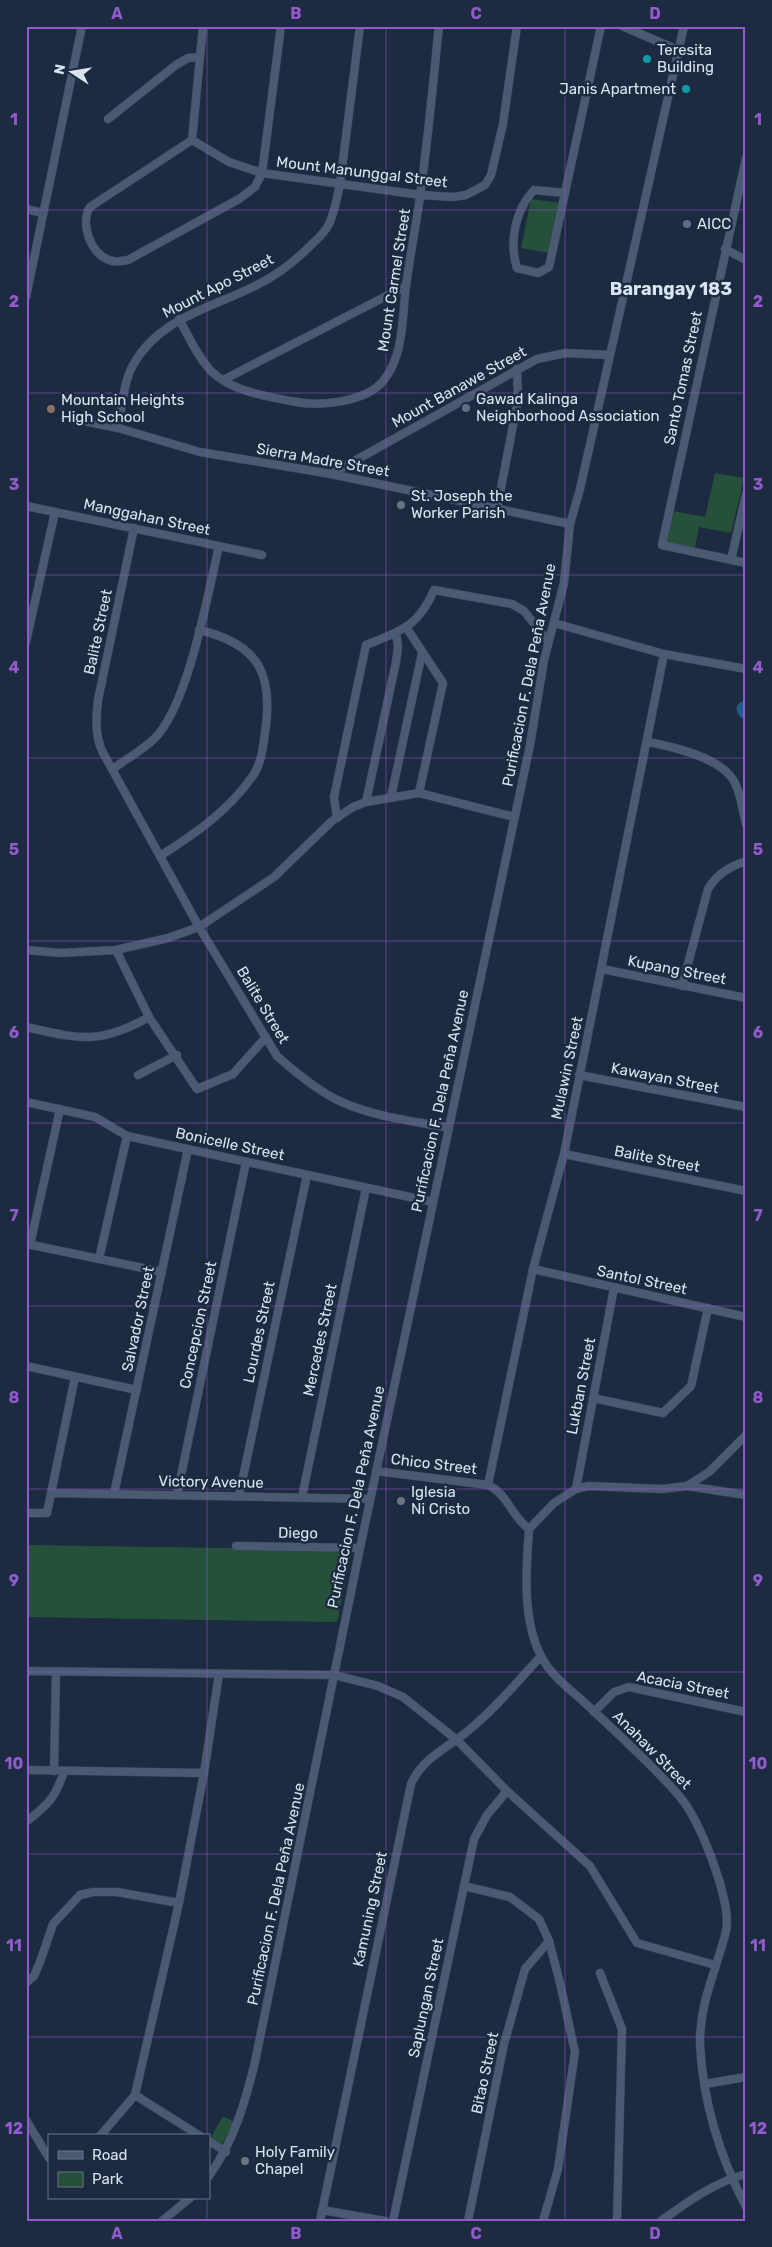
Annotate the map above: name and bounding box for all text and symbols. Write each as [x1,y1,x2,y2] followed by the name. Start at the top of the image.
[111,4,123,23] text: A
[290,4,302,23] text: B
[470,4,482,23] text: C
[649,4,661,23] text: D
[657,41,714,76] place label: Teresita Building
[48,48,98,98] north arrow
[641,53,653,65] marker: Teresita Building
[50,63,69,76] text: N
[559,80,676,98] place label: Janis Apartment
[680,83,692,95] marker: Janis Apartment
[10,110,18,129] text: 1
[754,110,762,129] text: 1
[275,153,449,191] street label: Mount Manunggal Street
[374,207,414,353] street label: Mount Carmel Street
[697,215,731,233] place label: AICC
[681,218,693,230] marker: AICC
[159,250,277,322] street label: Mount Apo Street
[610,278,732,300] district label: Barangay 183
[9,292,19,311] text: 2
[753,292,763,311] text: 2
[660,309,706,447] street label: Santo Tomas Street
[389,342,529,431] street label: Mount Banawe Street
[476,390,660,425] place label: Gawad Kalinga Neighborhood Association
[61,391,185,426] place label: Mountain Heights High School
[460,402,472,414] marker: Gawad Kalinga Neighborhood Association
[45,403,57,415] marker: Mountain Heights High School
[255,439,391,481] street label: Sierra Madre Street
[9,475,19,494] text: 3
[753,475,763,494] text: 3
[411,487,513,522] place label: St. Joseph the Worker Parish
[82,495,212,539] street label: Manggahan Street
[395,499,407,511] marker: St. Joseph the Worker Parish
[499,562,559,788] street label: Purificacion F. Dela Peña Avenue
[80,588,116,676] street label: Balite Street
[9,658,20,677] text: 4
[753,658,764,677] text: 4
[9,840,19,859] text: 5
[753,840,763,859] text: 5
[626,952,728,988] street label: Kupang Street
[233,963,293,1047] street label: Balite Street
[408,988,472,1214] street label: Purificacion F. Dela Peña Avenue
[547,1015,587,1121] street label: Mulawin Street
[9,1023,19,1042] text: 6
[753,1023,763,1042] text: 6
[610,1059,721,1097] street label: Kawayan Street
[174,1124,286,1164] street label: Bonicelle Street
[613,1142,701,1176] street label: Balite Street
[9,1206,19,1225] text: 7
[753,1206,763,1225] text: 7
[176,1259,220,1390] street label: Concepcion Street
[595,1262,689,1298] street label: Santol Street
[118,1264,158,1373] street label: Salvador Street
[239,1279,279,1384] street label: Lourdes Street
[299,1282,341,1398] street label: Mercedes Street
[563,1336,599,1436] street label: Lukban Street
[324,1384,388,1610] street label: Purificacion F. Dela Peña Avenue
[9,1388,20,1407] text: 8
[753,1388,764,1407] text: 8
[390,1450,478,1478] street label: Chico Street
[158,1472,264,1492] street label: Victory Avenue
[411,1483,470,1518] place label: Iglesia Ni Cristo
[395,1495,407,1507] marker: Iglesia Ni Cristo
[278,1524,318,1542] street label: Diego
[9,1571,19,1590] text: 9
[753,1571,763,1590] text: 9
[635,1667,731,1703] street label: Acacia Street
[609,1707,695,1793] street label: Anahaw Street
[5,1754,24,1773] text: 10
[749,1754,768,1773] text: 10
[244,1781,308,2007] street label: Purificacion F. Dela Peña Avenue
[349,1850,391,1968] street label: Kamuning Street
[6,1936,22,1955] text: 11
[405,1936,447,2059] street label: Saplungan Street
[750,1936,766,1955] text: 11
[468,2030,503,2116] street label: Bitao Street
[5,2119,23,2138] text: 12
[749,2119,767,2138] text: 12
[48,2134,210,2200] legend
[255,2143,335,2178] place label: Holy Family Chapel
[92,2146,128,2164] text: Road
[239,2155,251,2167] marker: Holy Family Chapel
[92,2170,123,2188] text: Park
[111,2224,123,2243] text: A
[290,2224,302,2243] text: B
[470,2224,482,2243] text: C
[649,2224,661,2243] text: D

